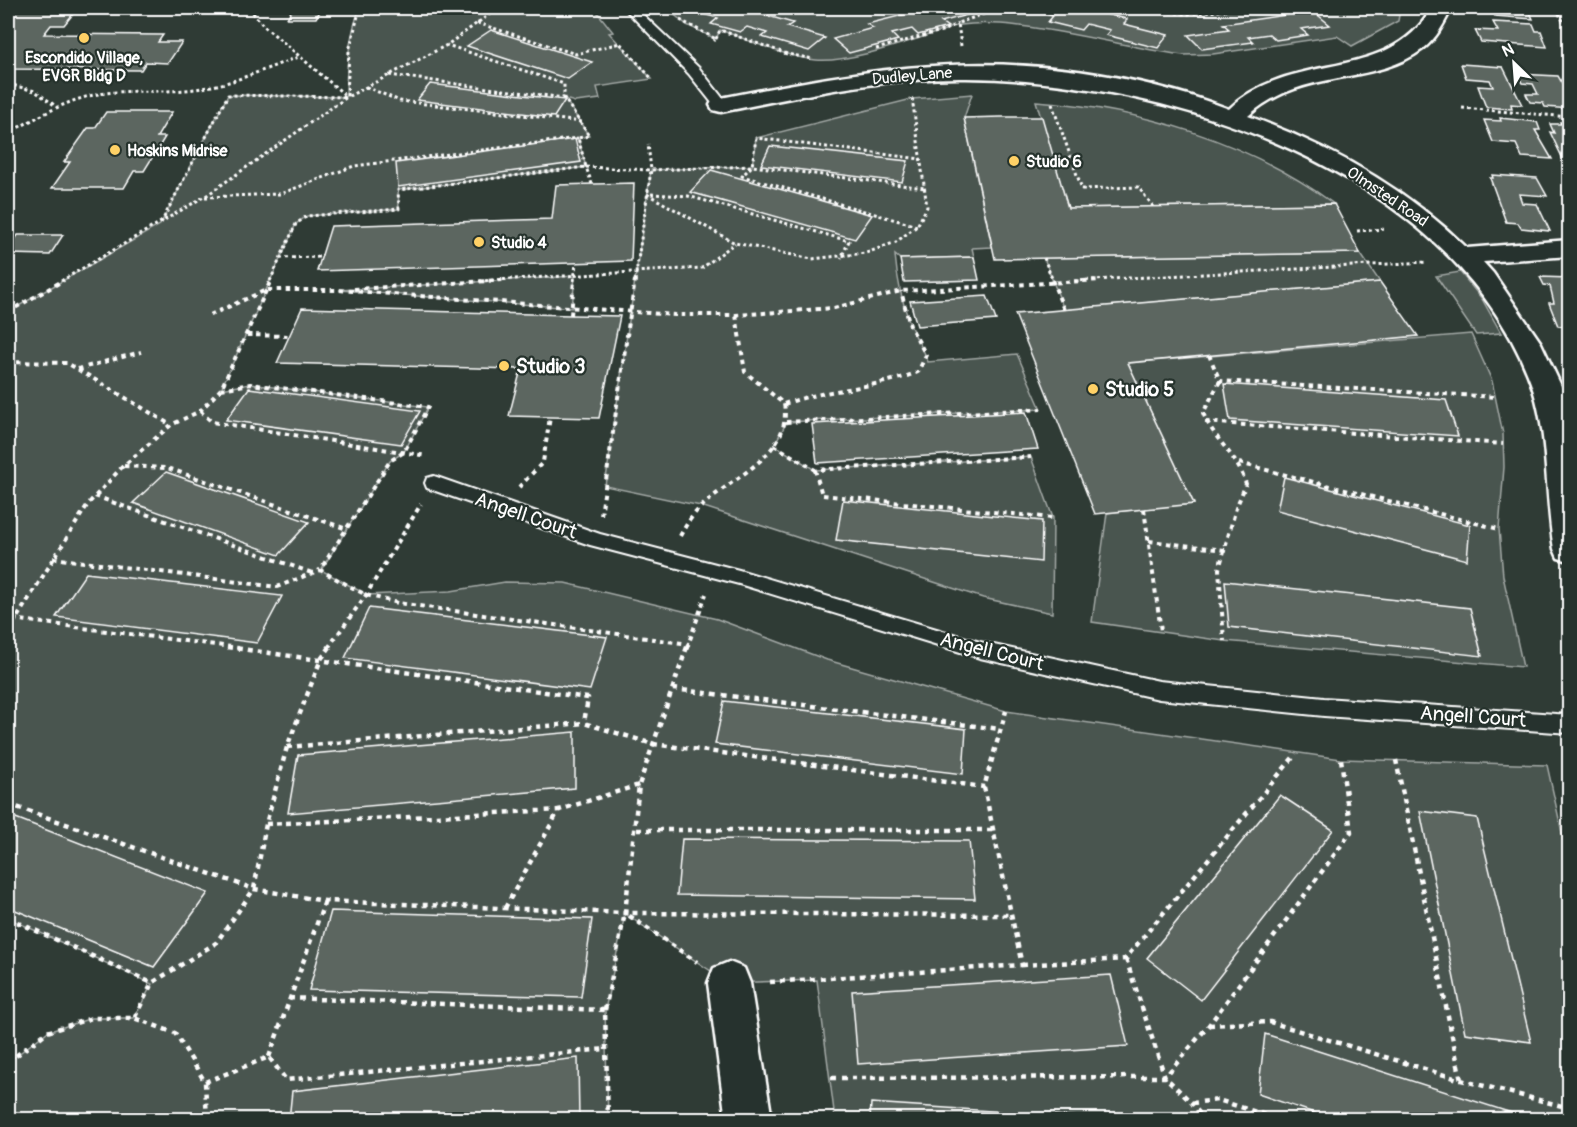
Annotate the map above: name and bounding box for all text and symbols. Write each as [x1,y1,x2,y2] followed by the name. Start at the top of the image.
[77,31,91,45] marker: Escondido Village, EVGR Bldg D
[1484,33,1544,93] north arrow
[1499,39,1517,62] text: N
[25,48,143,86] place label: Escondido Village, EVGR Bldg D
[871,63,953,89] street label: Dudley Lane
[127,141,229,161] place label: Hoskins Midrise
[108,143,122,157] marker: Hoskins Midrise
[1026,152,1082,172] place label: Studio 6
[1007,154,1021,168] marker: Studio 6
[1343,162,1432,231] street label: Olmsted Road
[491,233,548,253] place label: Studio 4
[472,235,486,249] marker: Studio 4
[516,354,585,379] place label: Studio 3
[497,359,511,373] marker: Studio 3
[1105,377,1174,402] place label: Studio 5
[1086,382,1100,396] marker: Studio 5
[471,486,581,545] street label: Angell Court
[937,626,1047,677] street label: Angell Court
[1419,700,1528,733] street label: Angell Court

